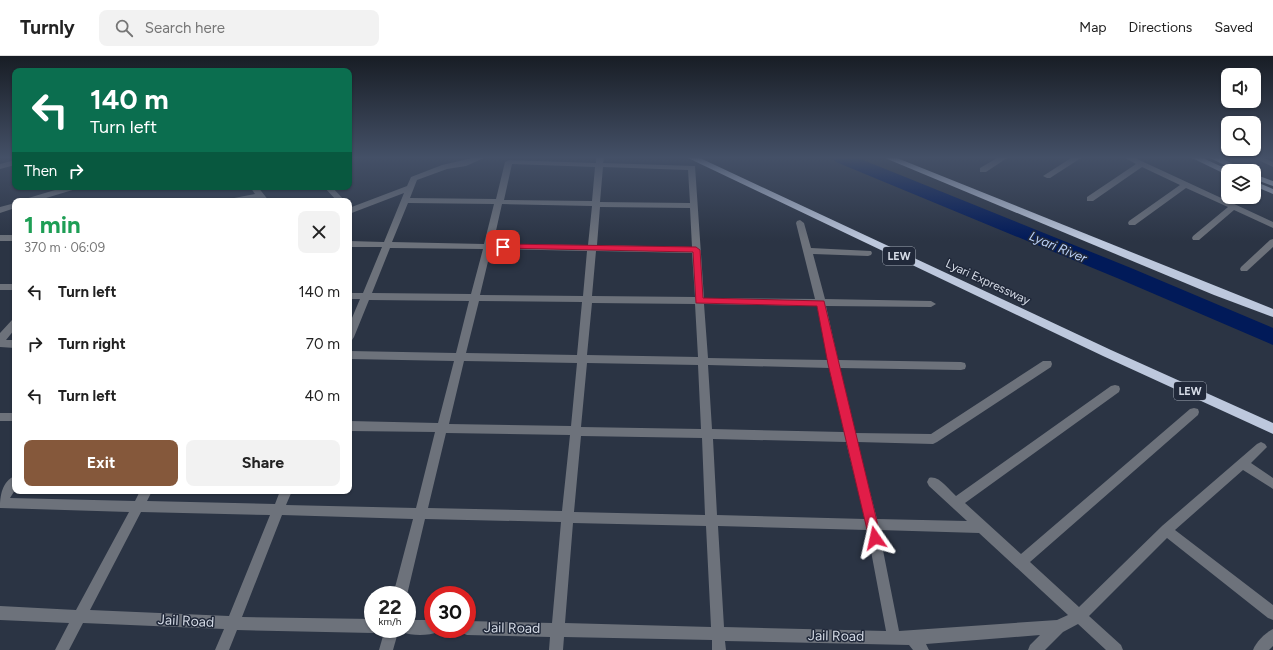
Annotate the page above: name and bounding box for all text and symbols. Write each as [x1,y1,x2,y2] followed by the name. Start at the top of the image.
[99,10,379,46] search box
[20,16,75,39] text: Turnly
[113,17,135,39] icon: search
[145,19,225,37] text: Search here
[1079,19,1107,36] text: Map
[1129,19,1192,36] text: Directions
[1214,19,1253,36] text: Saved
[1221,68,1261,204] map controls
[1221,68,1261,108] button: sound
[90,82,169,116] text: 140 m
[24,84,76,136] icon: left
[90,116,157,138] text: Turn left
[1221,116,1261,156] button: search
[65,160,87,182] icon: right
[24,162,57,180] text: Then
[1221,164,1261,204] button: layers
[24,210,81,239] text: 1 min
[298,211,340,253] button: close
[1027,228,1090,266] water label: Lyari River
[486,230,520,264] pin
[492,236,514,258] icon: arrive
[24,240,105,255] text: 370 m · 06:09
[883,247,915,265] road number: LEW
[944,256,1033,308] street label: Lyari Expressway
[24,281,46,303] icon: left
[58,283,116,301] text: Turn left
[298,283,340,301] text: 140 m
[24,333,46,355] icon: right
[58,335,126,353] text: Turn right
[306,335,340,353] text: 70 m
[1174,382,1206,400] road number: LEW
[24,385,46,407] icon: left
[58,387,116,405] text: Turn left
[305,387,340,405] text: 40 m
[24,440,178,486] button: Exit
[186,440,340,486] button: Share
[854,517,896,559] position arrow
[424,586,476,638] speed limit sign: 30
[378,595,402,619] text: 22
[157,611,215,631] street label: Jail Road
[379,615,401,628] text: km/h
[484,619,540,637] street label: Jail Road
[808,627,864,645] street label: Jail Road

